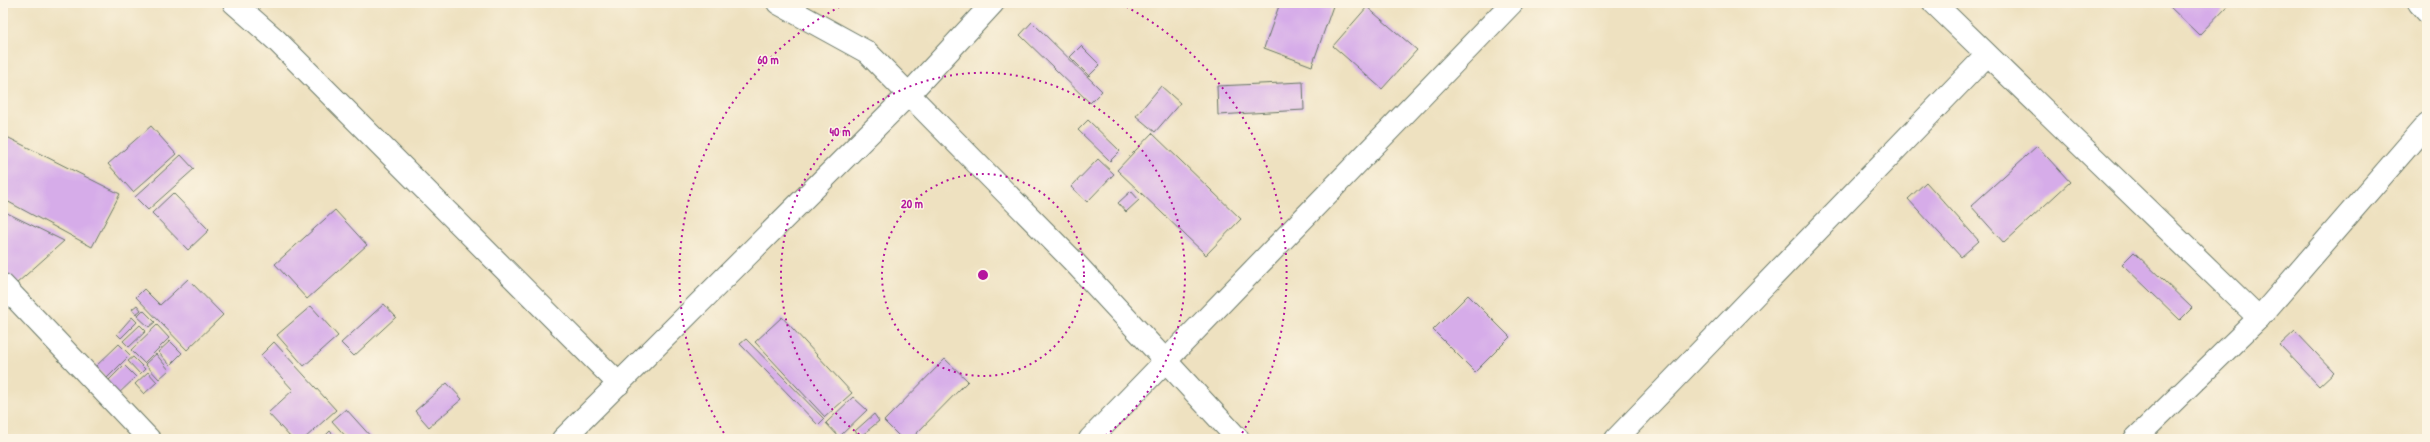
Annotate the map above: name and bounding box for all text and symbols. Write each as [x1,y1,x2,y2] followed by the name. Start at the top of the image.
[757,51,779,68] text: 60 m
[830,123,850,140] text: 40 m
[901,195,923,212] text: 20 m
[976,268,990,282] centre of rings

